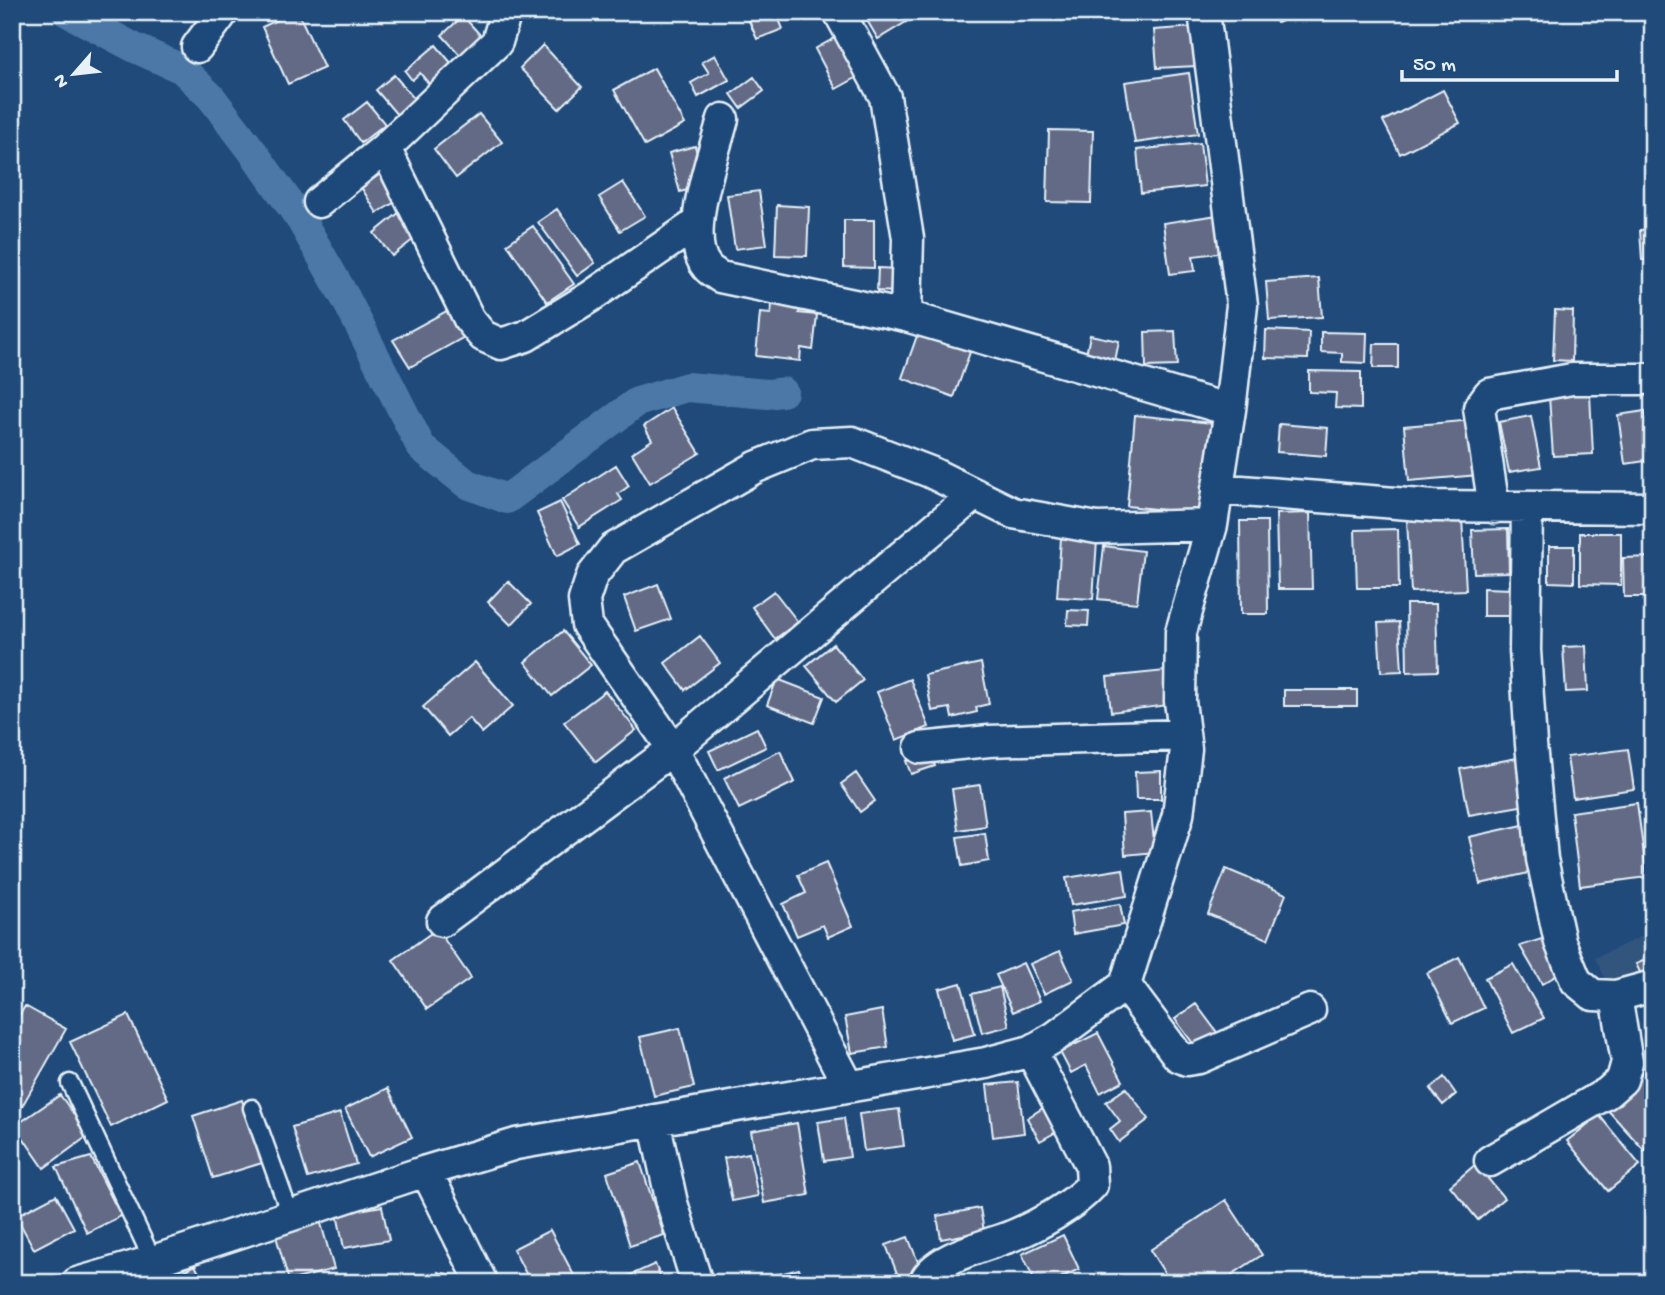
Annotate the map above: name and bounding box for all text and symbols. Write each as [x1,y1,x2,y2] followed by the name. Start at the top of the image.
[38,38,108,108] north arrow
[1402,38,1618,82] scale bar
[1413,54,1456,79] text: 50 m
[49,69,75,91] text: N

